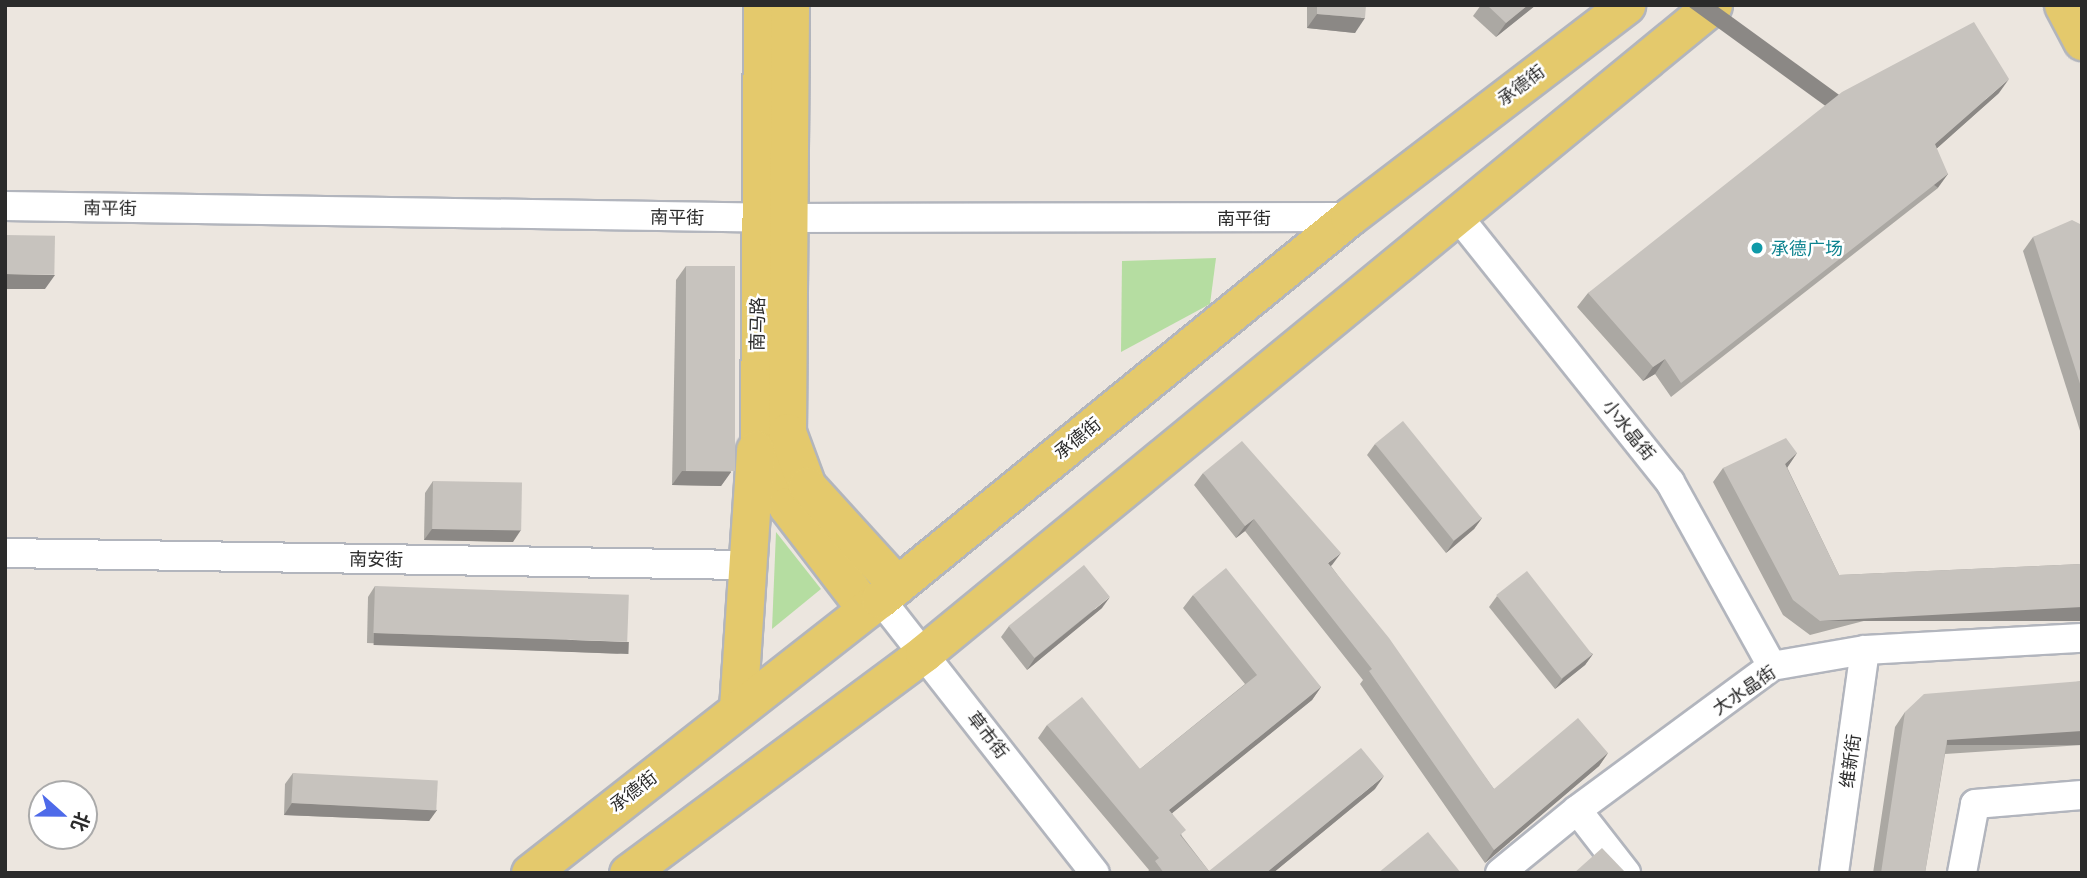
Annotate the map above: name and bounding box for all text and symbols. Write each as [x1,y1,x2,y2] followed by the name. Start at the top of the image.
[1493,60,1549,110] street label: 承德街
[83,197,137,219] street label: 南平街
[650,206,704,228] street label: 南平街
[1217,207,1271,229] street label: 南平街
[1771,237,1843,259] place label: 承德广场
[1749,240,1765,256] marker: 承德广场
[746,297,768,351] street label: 南马路
[1598,395,1660,465] street label: 小水晶街
[1049,413,1105,463] street label: 承德街
[349,548,403,570] street label: 南安街
[1708,661,1780,719] street label: 大水晶街
[963,707,1013,763] street label: 草市街
[1836,733,1864,789] street label: 维新街
[605,766,661,816] street label: 承德街
[28,780,98,850] north arrow
[67,809,95,835] text: 北

